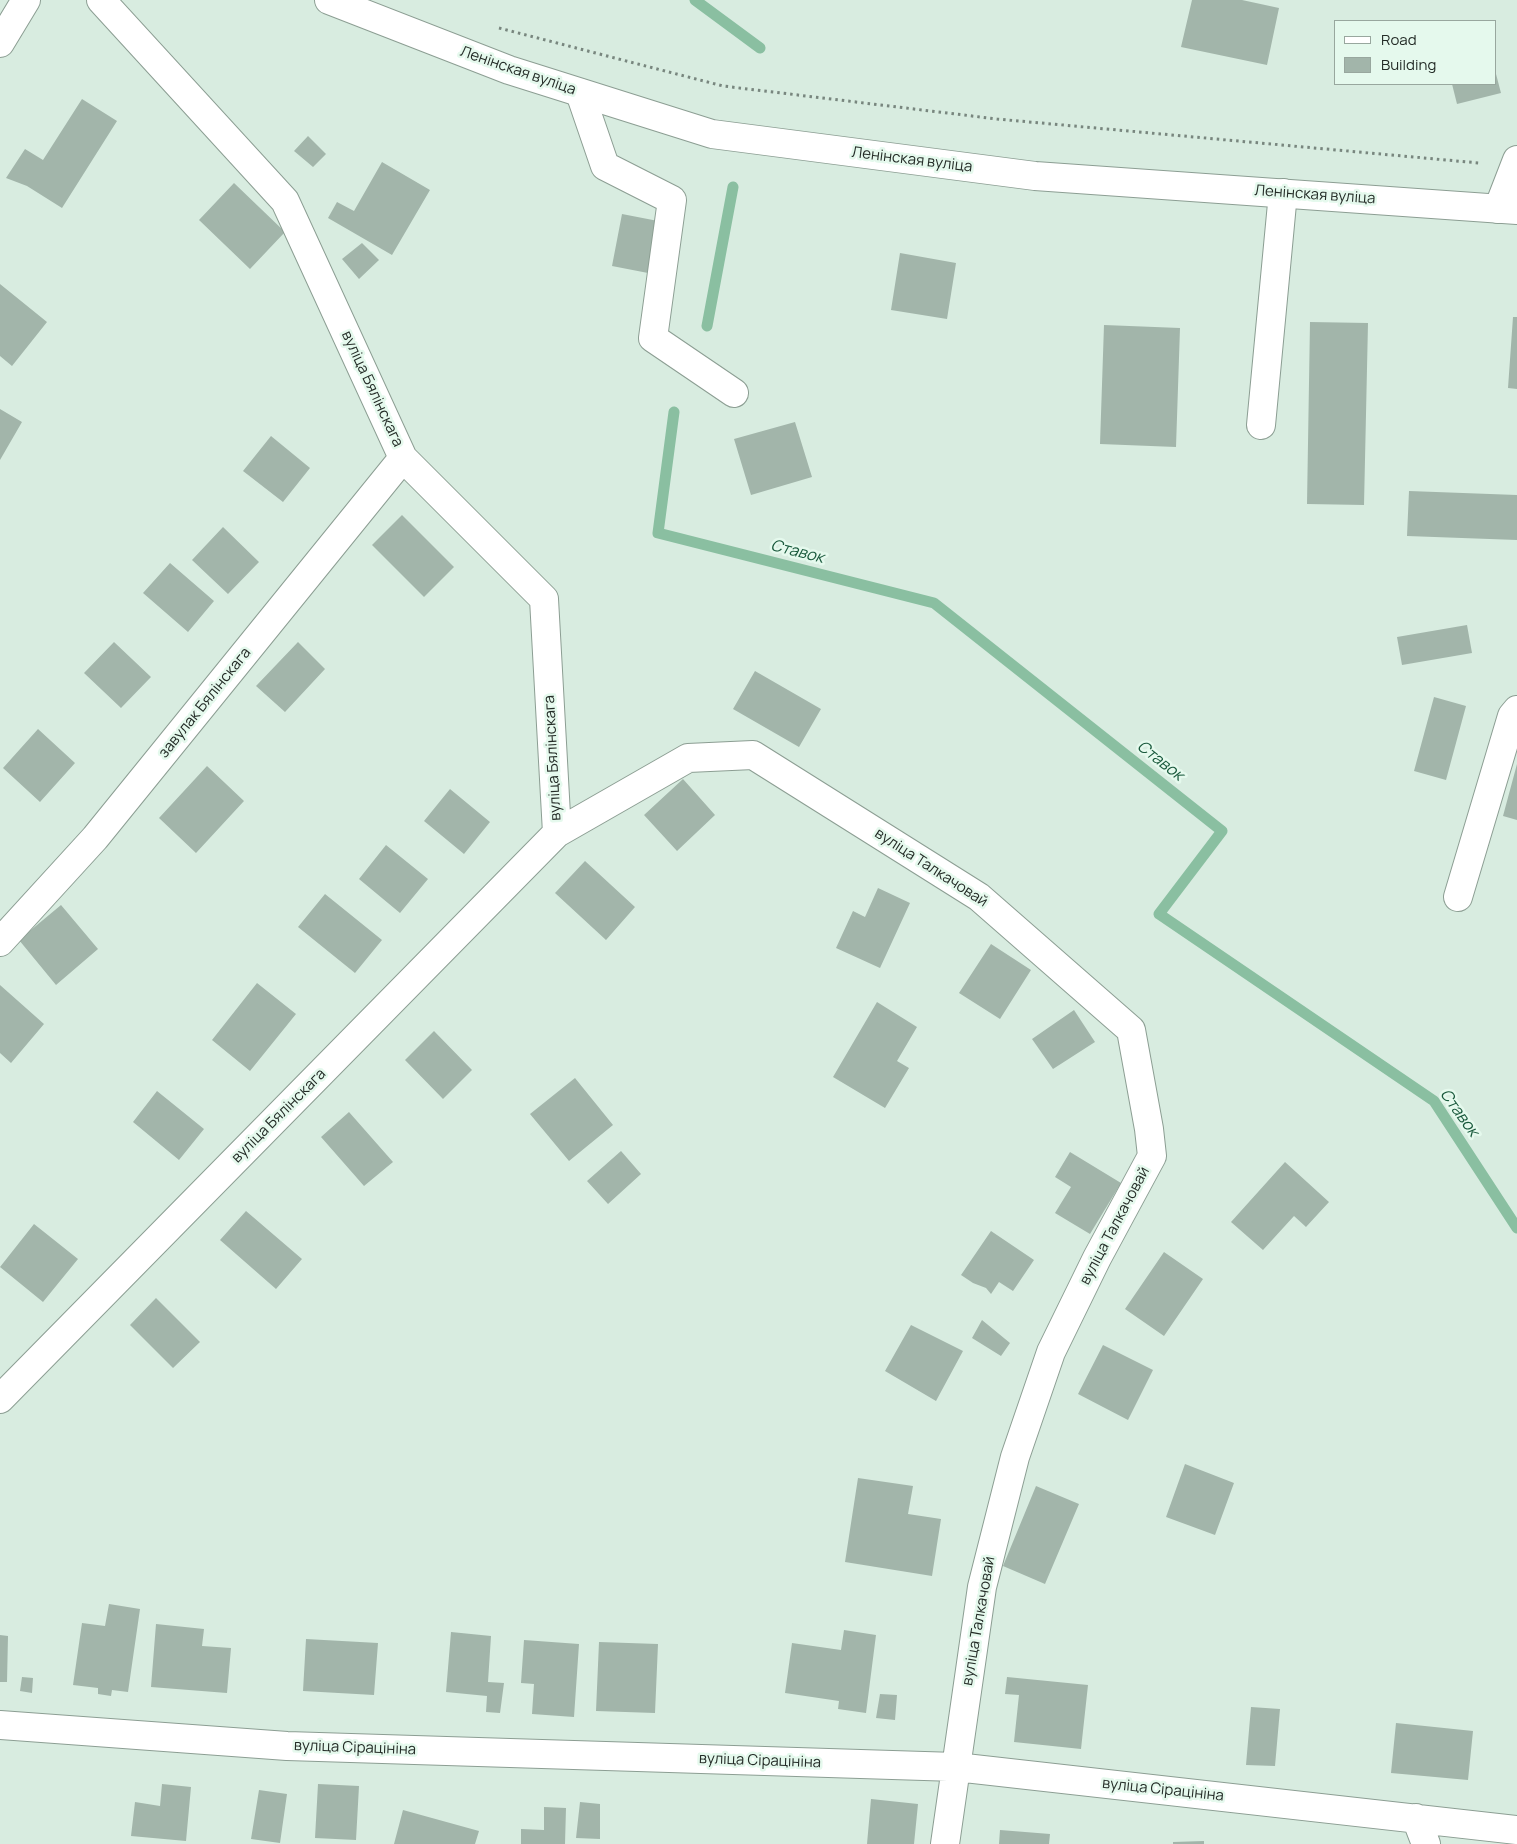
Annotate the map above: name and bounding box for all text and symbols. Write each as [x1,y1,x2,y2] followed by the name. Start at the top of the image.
[1334,20,1497,85] legend
[1381,29,1417,50] text: Road
[458,43,578,99] street label: Ленінская вуліца
[1381,54,1436,75] text: Building
[851,144,973,176] street label: Ленінская вуліца
[1254,182,1376,208] street label: Ленінская вуліца
[337,328,407,450] street label: вуліца Бялінскага
[768,536,826,568] water label: Ставок
[155,644,255,762] street label: завулак Бялінскага
[541,695,565,821] street label: вуліца Бялінскага
[1133,737,1187,785] water label: Ставок
[871,825,991,911] street label: вуліца Талкачовай
[228,1065,330,1167] street label: вуліца Бялінскага
[1435,1085,1483,1141] water label: Ставок
[1076,1164,1154,1288] street label: вуліца Талкачовай
[959,1555,999,1687] street label: вуліца Талкачовай
[294,1737,416,1759] street label: вуліца Сірацініна
[699,1750,821,1772] street label: вуліца Сірацініна
[1101,1775,1225,1805] street label: вуліца Сірацініна

